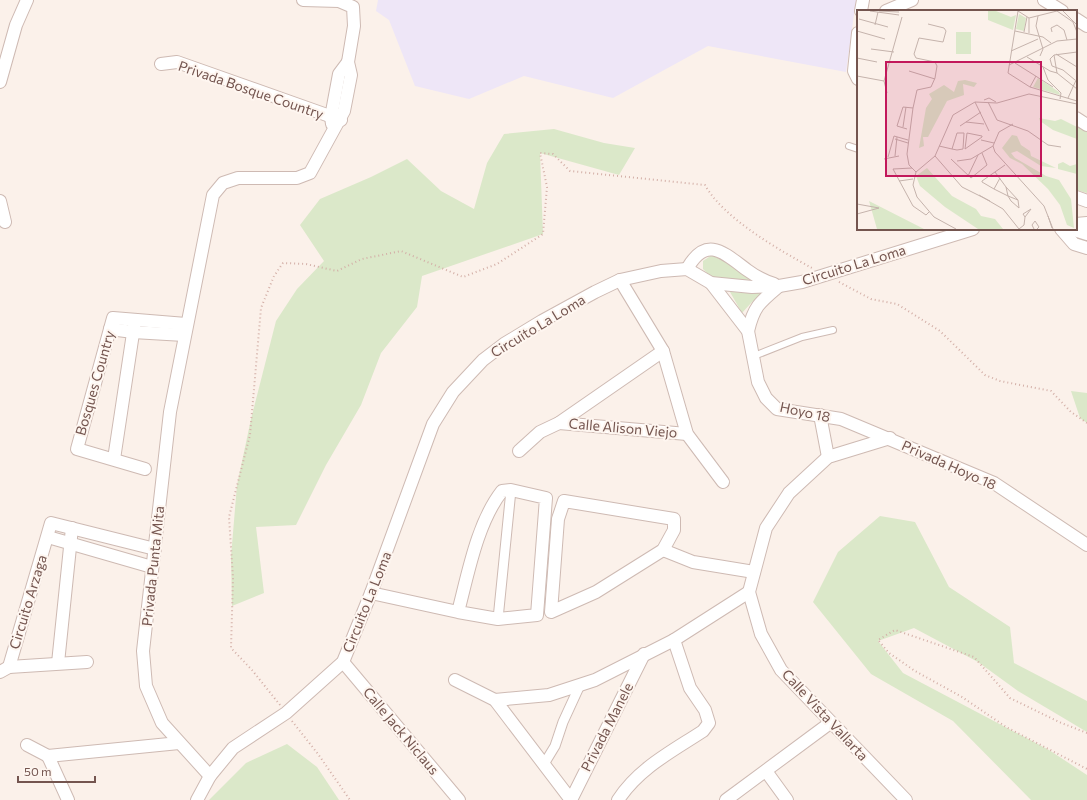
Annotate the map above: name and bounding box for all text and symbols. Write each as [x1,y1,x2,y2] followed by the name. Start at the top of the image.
[857,10,1077,230] inset map
[176,57,326,122] street label: Privada Bosque Country
[800,241,908,288] street label: Circuito La Loma
[487,291,588,361] street label: Circuito La Loma
[71,328,118,437] street label: Bosques Country
[778,398,832,425] street label: Hoyo 18
[568,414,678,441] street label: Calle Alison Viejo
[899,436,999,493] street label: Privada Hoyo 18
[138,505,167,627] street label: Privada Punta Mita
[339,549,395,655] street label: Circuito La Loma
[5,553,50,651] street label: Circuito Arzaga
[779,665,872,764] street label: Calle Vista Vallarta
[577,680,636,774] street label: Privada Manele
[360,684,443,778] street label: Calle Jack Niclaus
[18,758,95,784] scale bar
[24,764,52,778] text: 50 m

